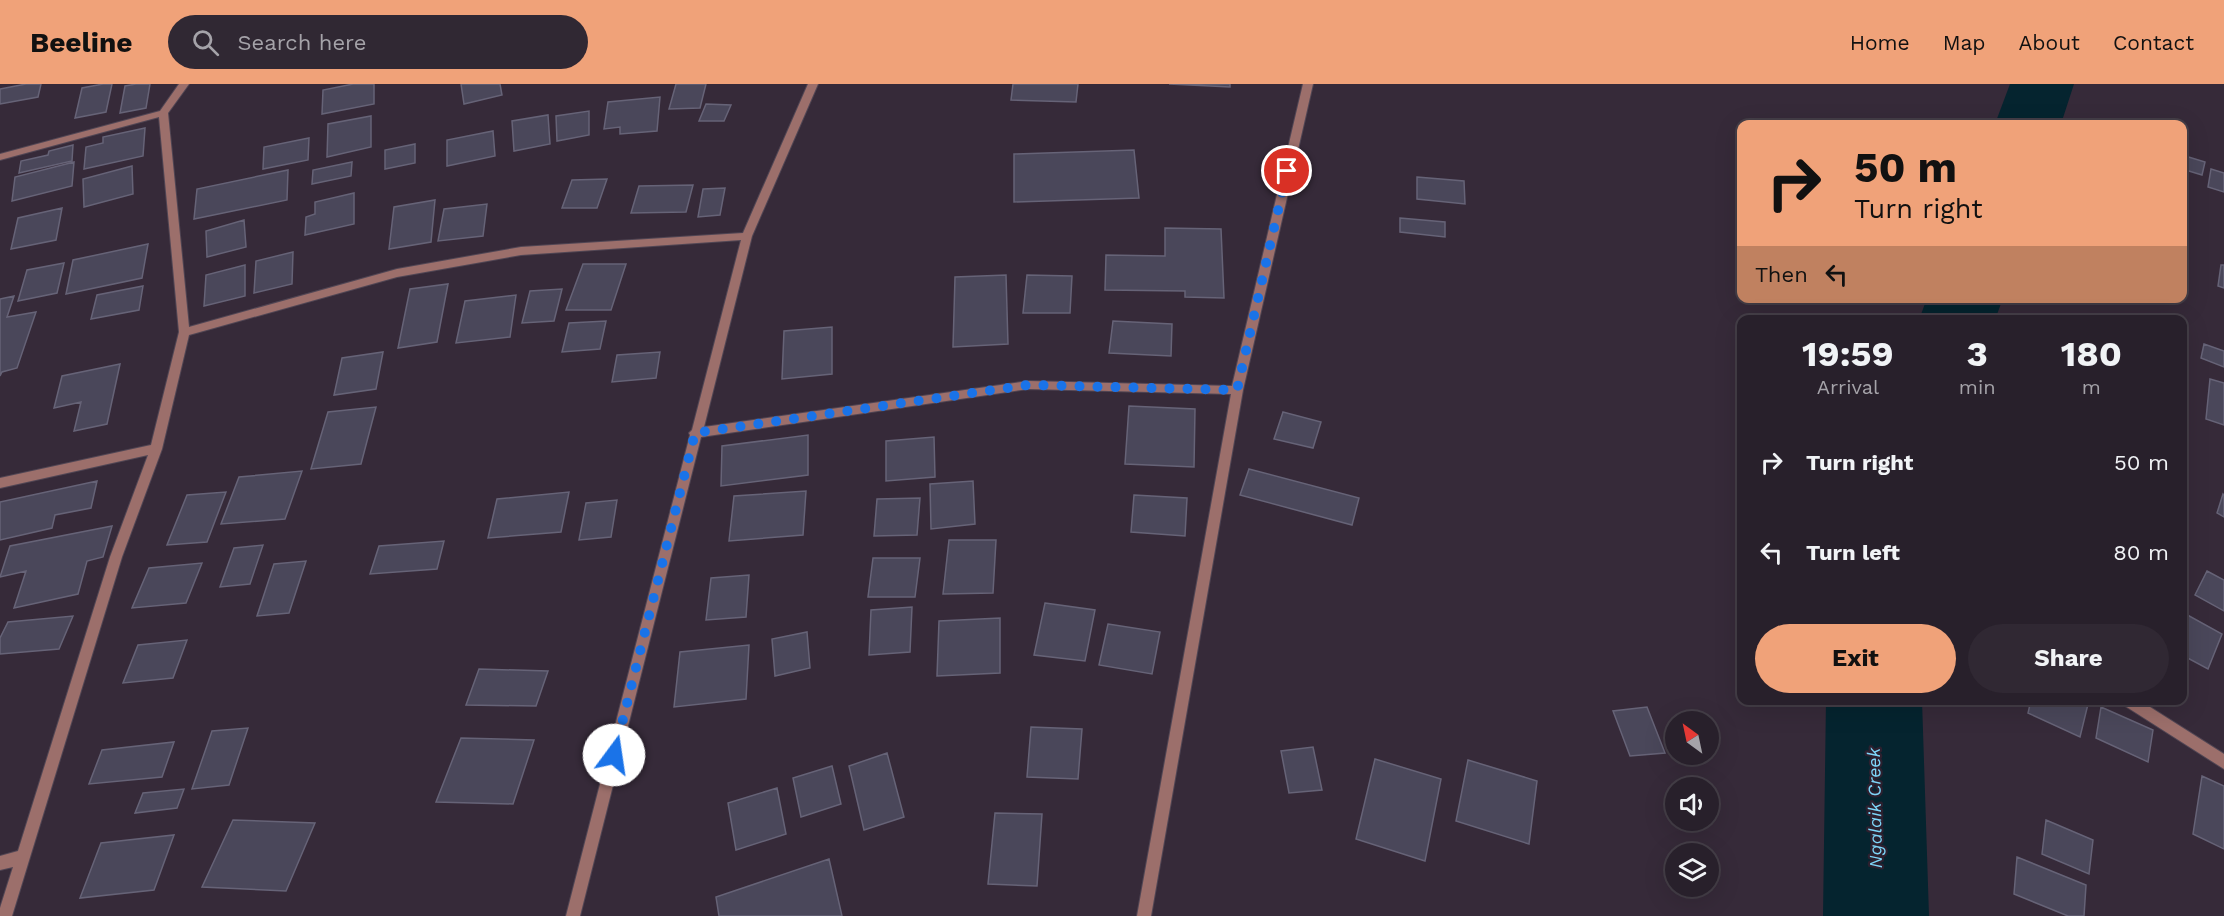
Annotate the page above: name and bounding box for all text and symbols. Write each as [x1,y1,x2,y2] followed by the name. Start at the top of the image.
[168,15,588,69] search box
[30,26,132,59] text: Beeline
[189,26,222,59] icon: search
[237,30,366,55] text: Search here
[1850,30,1910,55] text: Home
[1943,30,1986,55] text: Map
[2019,30,2080,55] text: About
[2113,30,2194,55] text: Contact
[1854,143,1957,192] text: 50 m
[1755,144,1833,222] icon: right
[1261,145,1312,196] pin
[1270,154,1303,187] icon: arrive
[1854,193,1983,225] text: Turn right
[1820,258,1853,291] icon: left
[1755,262,1808,287] text: Then
[1802,333,1894,375] text: 19:59
[1967,333,1988,375] text: 3
[2061,333,2122,375] text: 180
[1817,375,1879,399] text: Arrival
[1959,375,1996,399] text: min
[2082,375,2101,399] text: m
[1755,446,1788,479] icon: right
[1806,450,1913,475] text: Turn right
[2114,450,2169,475] text: 50 m
[1755,536,1788,569] icon: left
[1806,540,1900,565] text: Turn left
[2113,540,2169,565] text: 80 m
[1755,624,1956,693] button: Exit
[1968,624,2169,693] button: Share
[1665,711,1719,765] north arrow
[1665,711,1719,897] map controls
[582,723,646,787] position arrow
[1863,746,1886,869] water label: Ngalaik Creek
[1665,777,1719,831] button: sound
[1665,843,1719,897] button: layers

